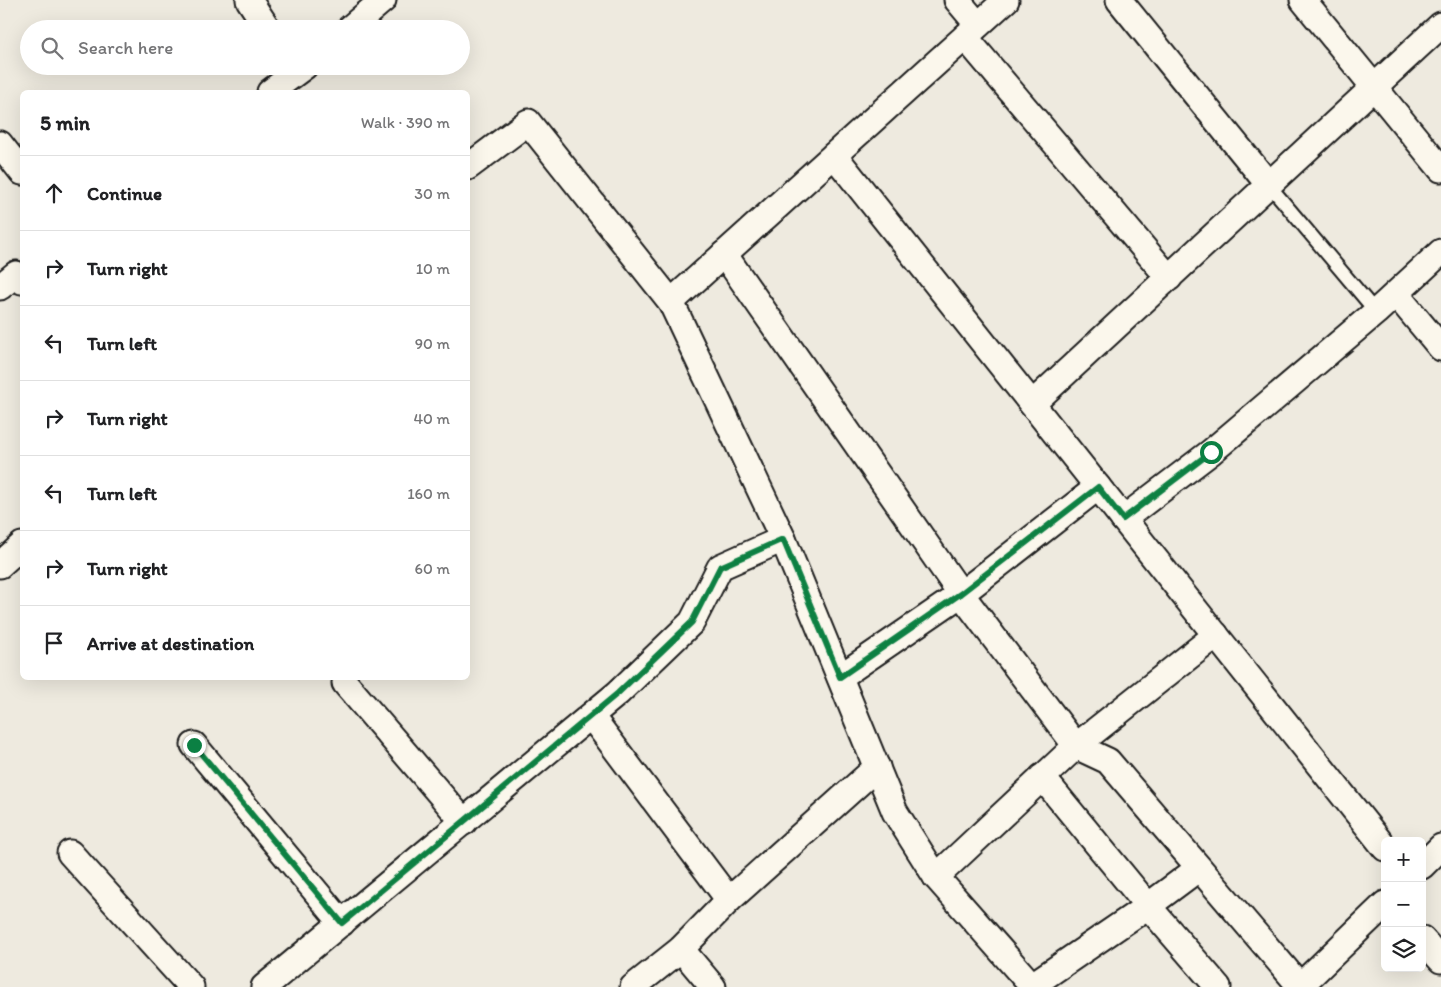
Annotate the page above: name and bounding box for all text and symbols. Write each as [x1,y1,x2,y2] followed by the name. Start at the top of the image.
[20,20,470,75] search box
[38,34,66,62] icon: search
[78,36,173,59] text: Search here
[40,110,90,135] text: 5 min
[361,113,450,132] text: Walk · 390 m
[40,179,68,207] icon: ahead
[87,182,162,205] text: Continue
[414,184,450,203] text: 30 m
[40,254,68,282] icon: right
[87,257,168,280] text: Turn right
[416,259,450,278] text: 10 m
[40,329,68,357] icon: left
[87,332,157,355] text: Turn left
[415,334,450,353] text: 90 m
[40,404,68,432] icon: right
[87,407,168,430] text: Turn right
[413,409,450,428] text: 40 m
[1200,441,1223,464] route start
[40,479,68,507] icon: left
[87,482,157,505] text: Turn left
[407,484,450,503] text: 160 m
[40,554,68,582] icon: right
[87,557,168,580] text: Turn right
[415,559,450,578] text: 60 m
[40,629,68,657] icon: arrive
[87,632,254,655] text: Arrive at destination
[183,734,206,757] route end
[1381,837,1426,972] map controls
[1381,837,1426,882] button: +
[1381,882,1426,927] button: −
[1381,927,1426,972] button: layers

